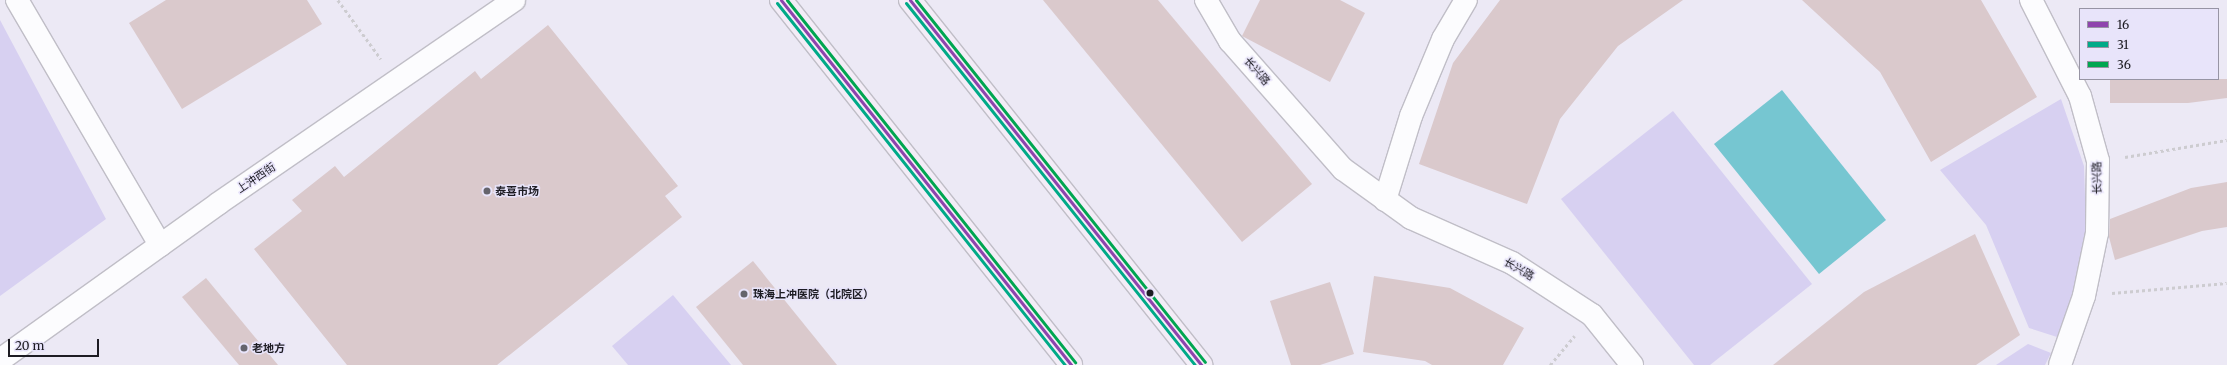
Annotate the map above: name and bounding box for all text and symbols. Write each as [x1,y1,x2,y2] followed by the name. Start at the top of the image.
[2079,8,2219,80] legend
[2117,17,2129,32] text: 16
[2117,37,2129,52] text: 31
[1241,54,1273,88] street label: 长兴路
[2117,57,2131,72] text: 36
[234,160,278,196] street label: 上沖西街
[2090,161,2104,195] street label: 长兴路
[495,184,539,198] place label: 泰喜市场
[482,186,492,196] marker: 泰喜市场
[1501,255,1537,283] street label: 长兴路
[753,287,874,301] place label: 珠海上冲医院（北院区）
[738,288,750,300] marker: 珠海上冲医院（北院区）
[1145,288,1155,298] unlabelled marker
[10,331,101,357] scale bar
[15,338,44,353] text: 20 m
[252,341,285,355] place label: 老地方
[239,343,249,353] marker: 老地方

